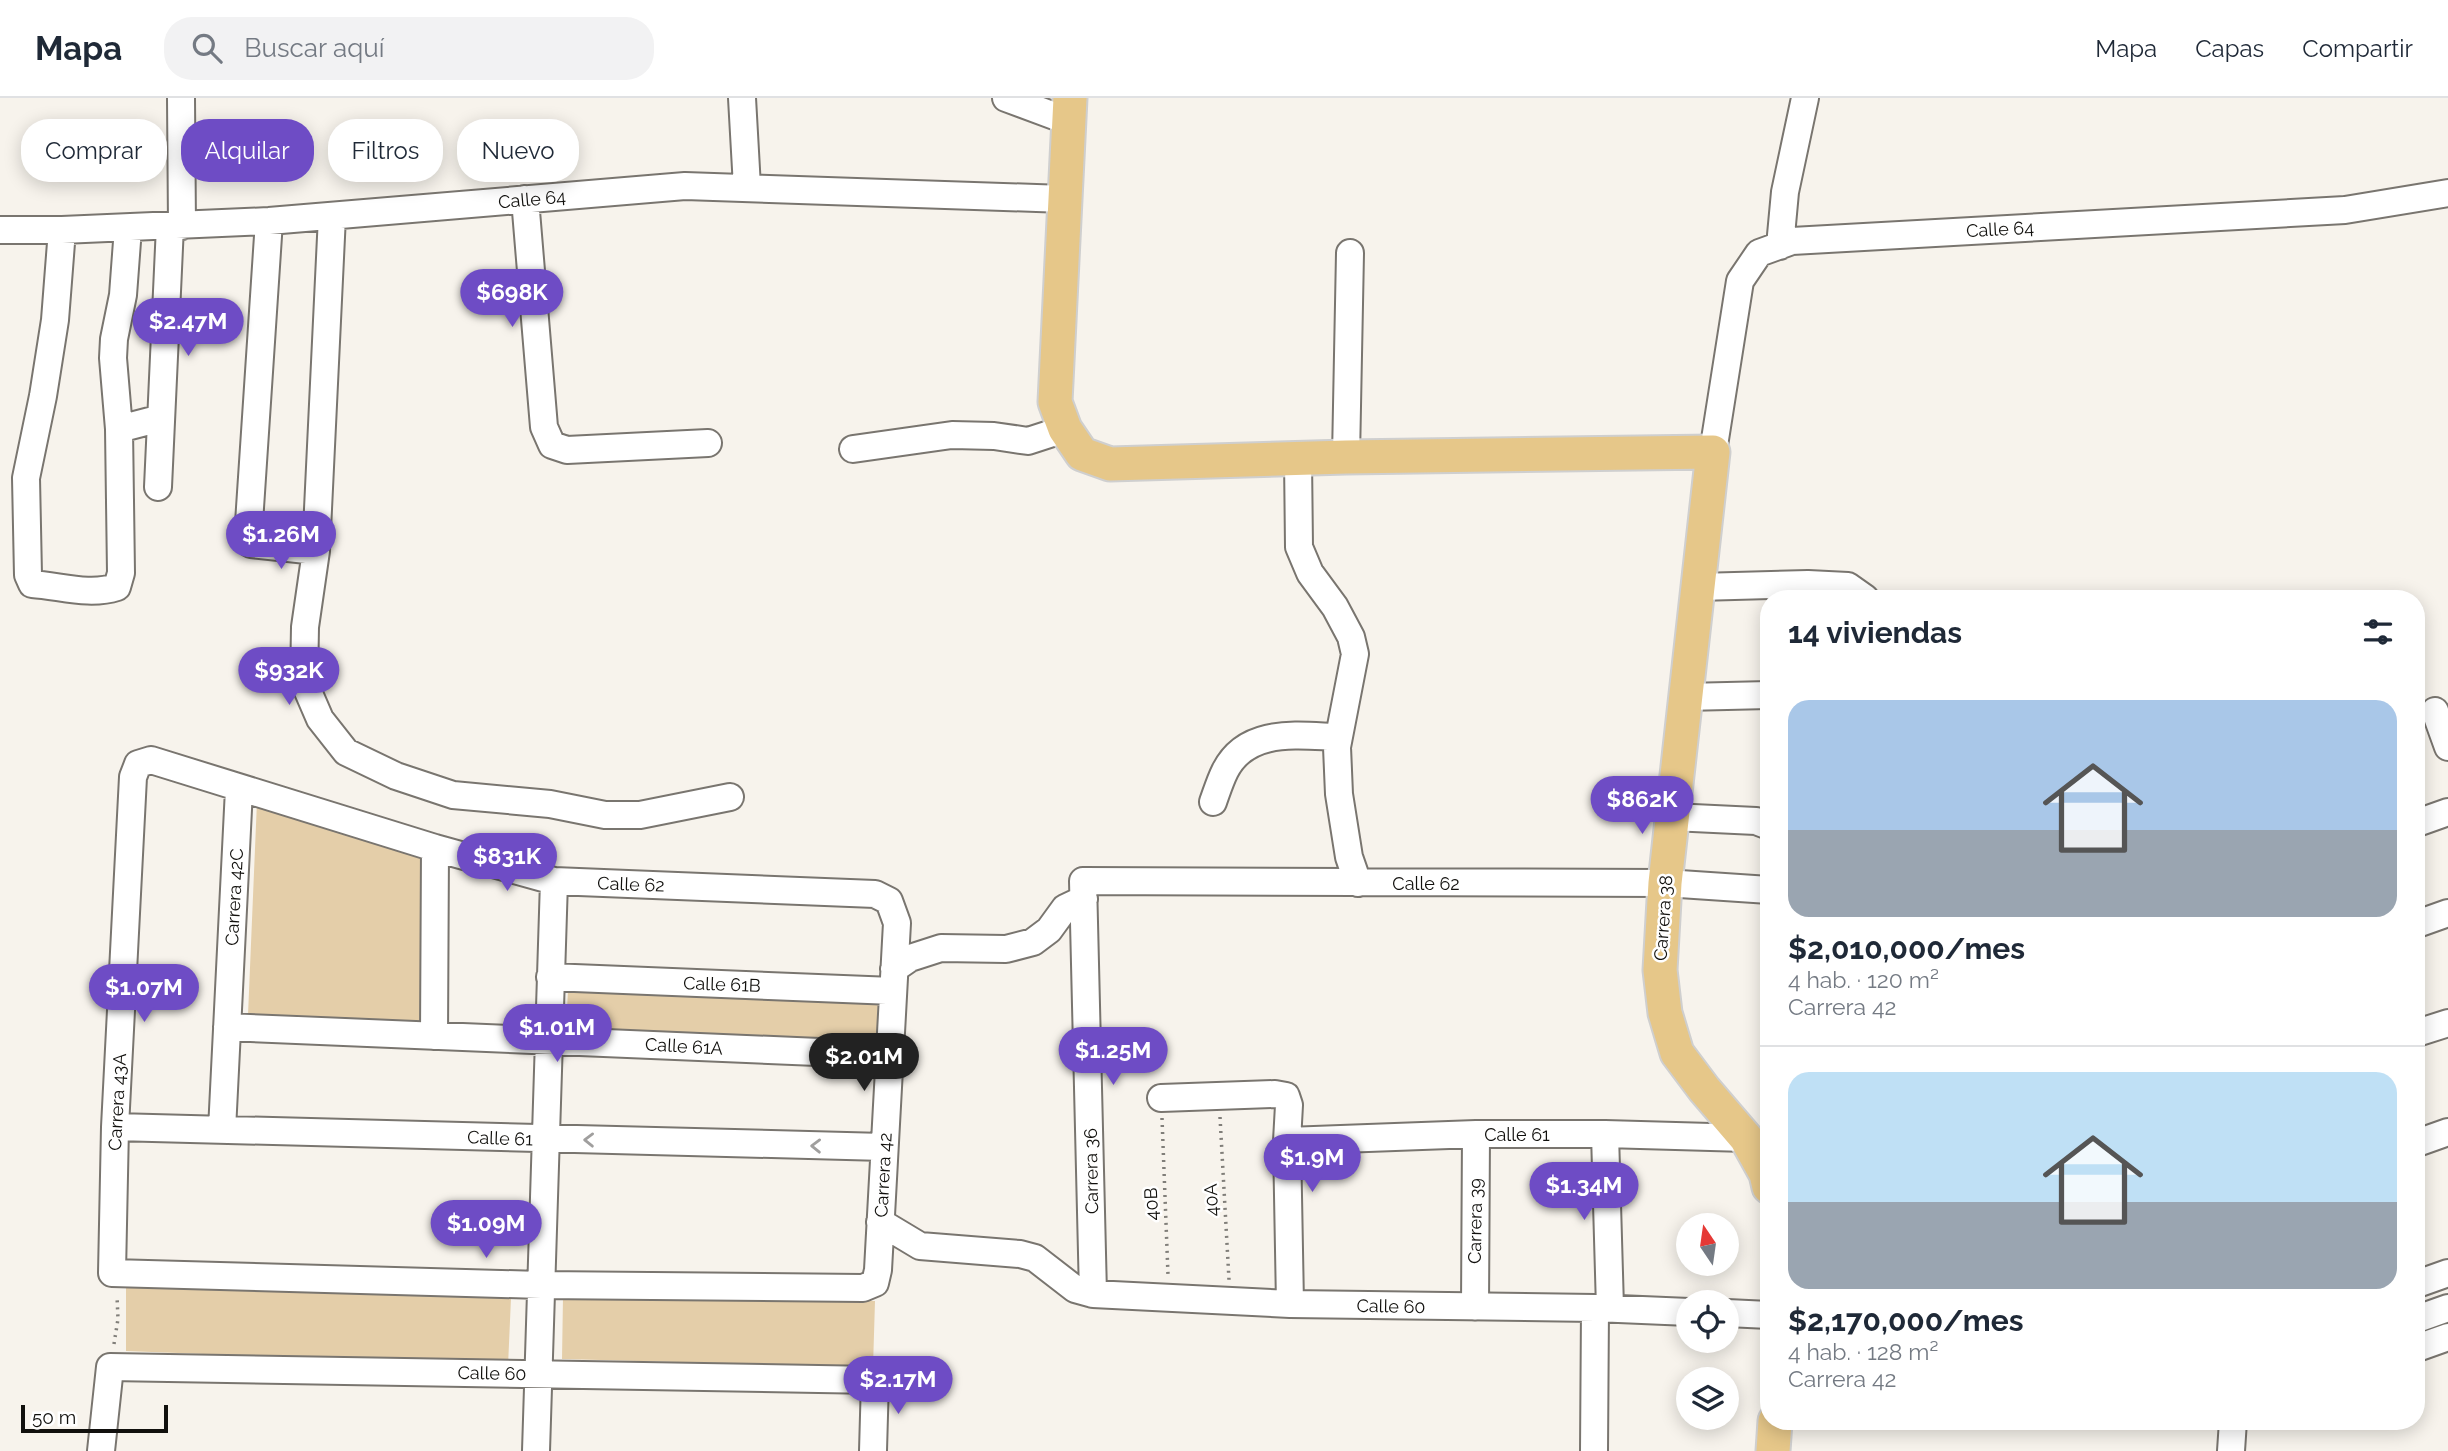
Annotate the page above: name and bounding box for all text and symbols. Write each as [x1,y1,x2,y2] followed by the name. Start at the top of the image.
[164,17,654,80] search box
[35,29,122,68] text: Mapa
[188,29,226,67] icon: search
[244,33,384,63] text: Buscar aquí
[2095,34,2157,63] text: Mapa
[2195,34,2264,63] text: Capas
[2302,34,2413,63] text: Compartir
[21,119,167,182] chip: Comprar
[181,119,314,182] chip: Alquilar
[328,119,443,182] chip: Filtros
[457,119,579,182] chip: Nuevo
[497,186,567,212] street label: Calle 64
[1966,217,2035,241] street label: Calle 64
[463,270,561,329] pin: $698K
[476,278,548,305] text: $698K
[131,299,245,358] pin: $2.47M
[149,307,227,334] text: $2.47M
[224,512,338,571] pin: $1.26M
[242,520,320,547] text: $1.26M
[2359,613,2397,651] icon: filters
[1788,615,1962,650] text: 14 viviendas
[240,648,338,707] pin: $932K
[254,656,324,683] text: $932K
[2030,745,2156,871] icon: home
[1593,776,1691,836] pin: $862K
[1607,785,1677,812] text: $862K
[458,834,556,893] pin: $831K
[473,842,541,869] text: $831K
[221,848,247,946] street label: Carrera 42C
[597,872,665,896] street label: Calle 62
[1392,873,1460,894] street label: Calle 62
[1650,874,1676,962] street label: Carrera 38
[1788,931,2025,966] text: $2,010,000/mes
[87,964,201,1024] pin: $1.07M
[1788,966,1939,993] text: 4 hab. · 120 m²
[683,972,761,996] street label: Calle 61B
[105,973,183,1000] text: $1.07M
[1788,993,1897,1020] text: Carrera 42
[500,1004,614,1064] pin: $1.01M
[519,1013,595,1040] text: $1.01M
[1056,1028,1170,1087] pin: $1.25M
[645,1033,723,1059] street label: Calle 61A
[807,1034,921,1093] pin: $2.01M
[1075,1036,1151,1063] text: $1.25M
[825,1042,903,1069] text: $2.01M
[104,1053,130,1151] street label: Carrera 43A
[2030,1117,2156,1243] icon: home
[1484,1124,1550,1145] street label: Calle 61
[467,1126,533,1150] street label: Calle 61
[1080,1128,1102,1214] street label: Carrera 36
[583,1132,593,1148] one-way arrow
[870,1132,896,1218] street label: Carrera 42
[1263,1134,1361,1194] pin: $1.9M
[810,1138,821,1153] one-way arrow
[1280,1143,1344,1170] text: $1.9M
[1527,1162,1641,1222] pin: $1.34M
[1546,1171,1622,1198] text: $1.34M
[1464,1178,1486,1264] street label: Carrera 39
[1200,1183,1222,1217] street label: 40A
[1140,1187,1162,1221] street label: 40B
[429,1200,543,1260] pin: $1.09M
[447,1209,525,1236] text: $1.09M
[1676,1213,1740,1276] north arrow
[1676,1213,1739,1430] map controls
[1676,1290,1739,1353] button: locate
[1356,1295,1426,1317] street label: Calle 60
[1788,1303,2024,1338] text: $2,170,000/mes
[1788,1338,1938,1365] text: 4 hab. · 128 m²
[841,1356,955,1416] pin: $2.17M
[457,1362,527,1384] street label: Calle 60
[860,1365,936,1392] text: $2.17M
[1788,1365,1897,1392] text: Carrera 42
[1676,1367,1739,1430] button: layers
[21,1402,168,1434] scale bar
[32,1406,76,1428] text: 50 m

